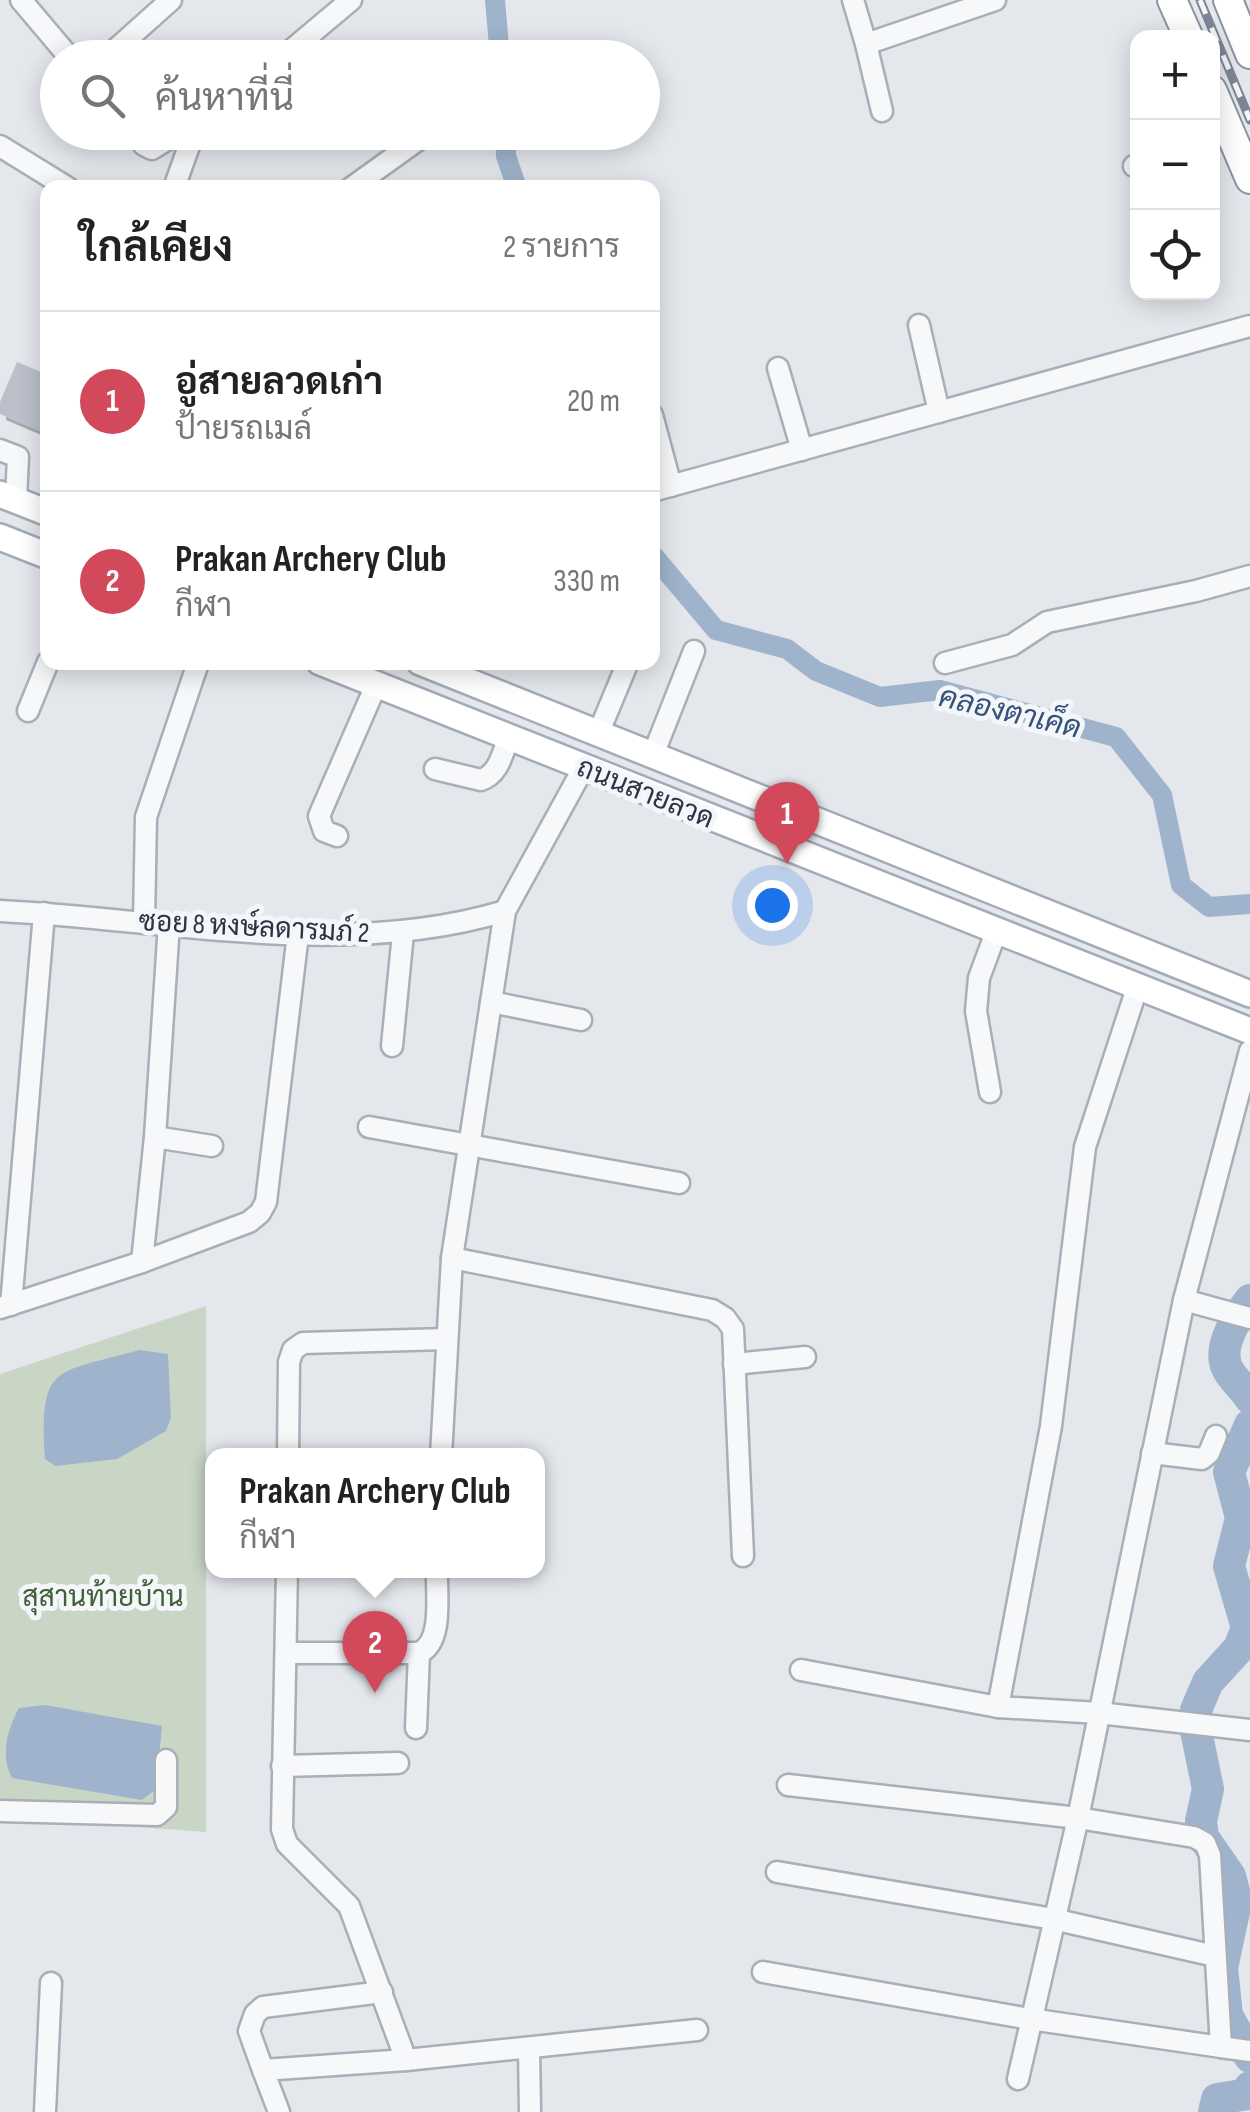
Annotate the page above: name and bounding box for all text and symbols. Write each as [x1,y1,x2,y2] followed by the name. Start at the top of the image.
[1130,30,1220,300] map controls
[1130,30,1220,120] button: +
[40,40,660,150] search box
[75,68,130,123] icon: search
[155,76,294,121] text: ค้นหาที่นี่
[1130,120,1220,210] button: −
[1130,210,1220,300] button: locate
[80,223,233,274] text: ใกล้เคียง
[503,228,620,267] text: 2 รายการ
[175,360,383,405] text: อู่สายลวดเก่า
[106,382,119,421] text: 1
[567,382,620,421] text: 20 m
[175,410,312,449] text: ป้ายรถเมล์
[175,537,446,582] text: Prakan Archery Club
[105,562,120,601] text: 2
[553,562,620,601] text: 330 m
[175,587,232,626] text: กีฬา
[935,674,1085,747] water label: คลองตาเค็ด
[572,751,719,836] street label: ถนนสายลวด
[754,782,820,864] pin: 1
[747,880,798,931] your location
[138,901,370,950] street label: ซอย 8 หงษ์ลดารมภ์ 2
[205,1448,545,1578] popup
[239,1469,511,1514] text: Prakan Archery Club
[239,1519,296,1558] text: กีฬา
[22,1578,184,1616] park label: สุสานท้ายบ้าน
[342,1610,408,1693] pin: 2

